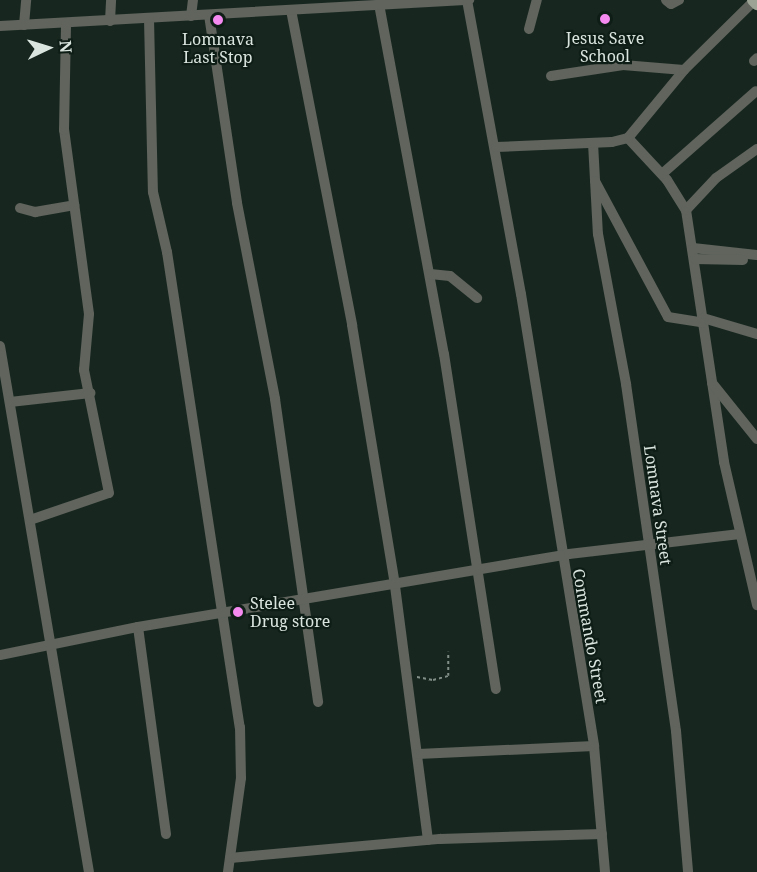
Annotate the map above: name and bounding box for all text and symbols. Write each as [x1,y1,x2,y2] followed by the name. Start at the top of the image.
[598,12,612,26] marker: Jesus Save School
[211,13,225,27] marker: Lomnava Last Stop
[18,18,78,78] north arrow
[566,28,644,66] place label: Jesus Save School
[182,29,254,67] place label: Lomnava Last Stop
[55,40,77,54] text: N
[640,444,676,566] street label: Lomnava Street
[569,567,611,705] street label: Commando Street
[250,593,330,631] place label: Stelee Drug store
[231,605,245,619] marker: Stelee Drug store

